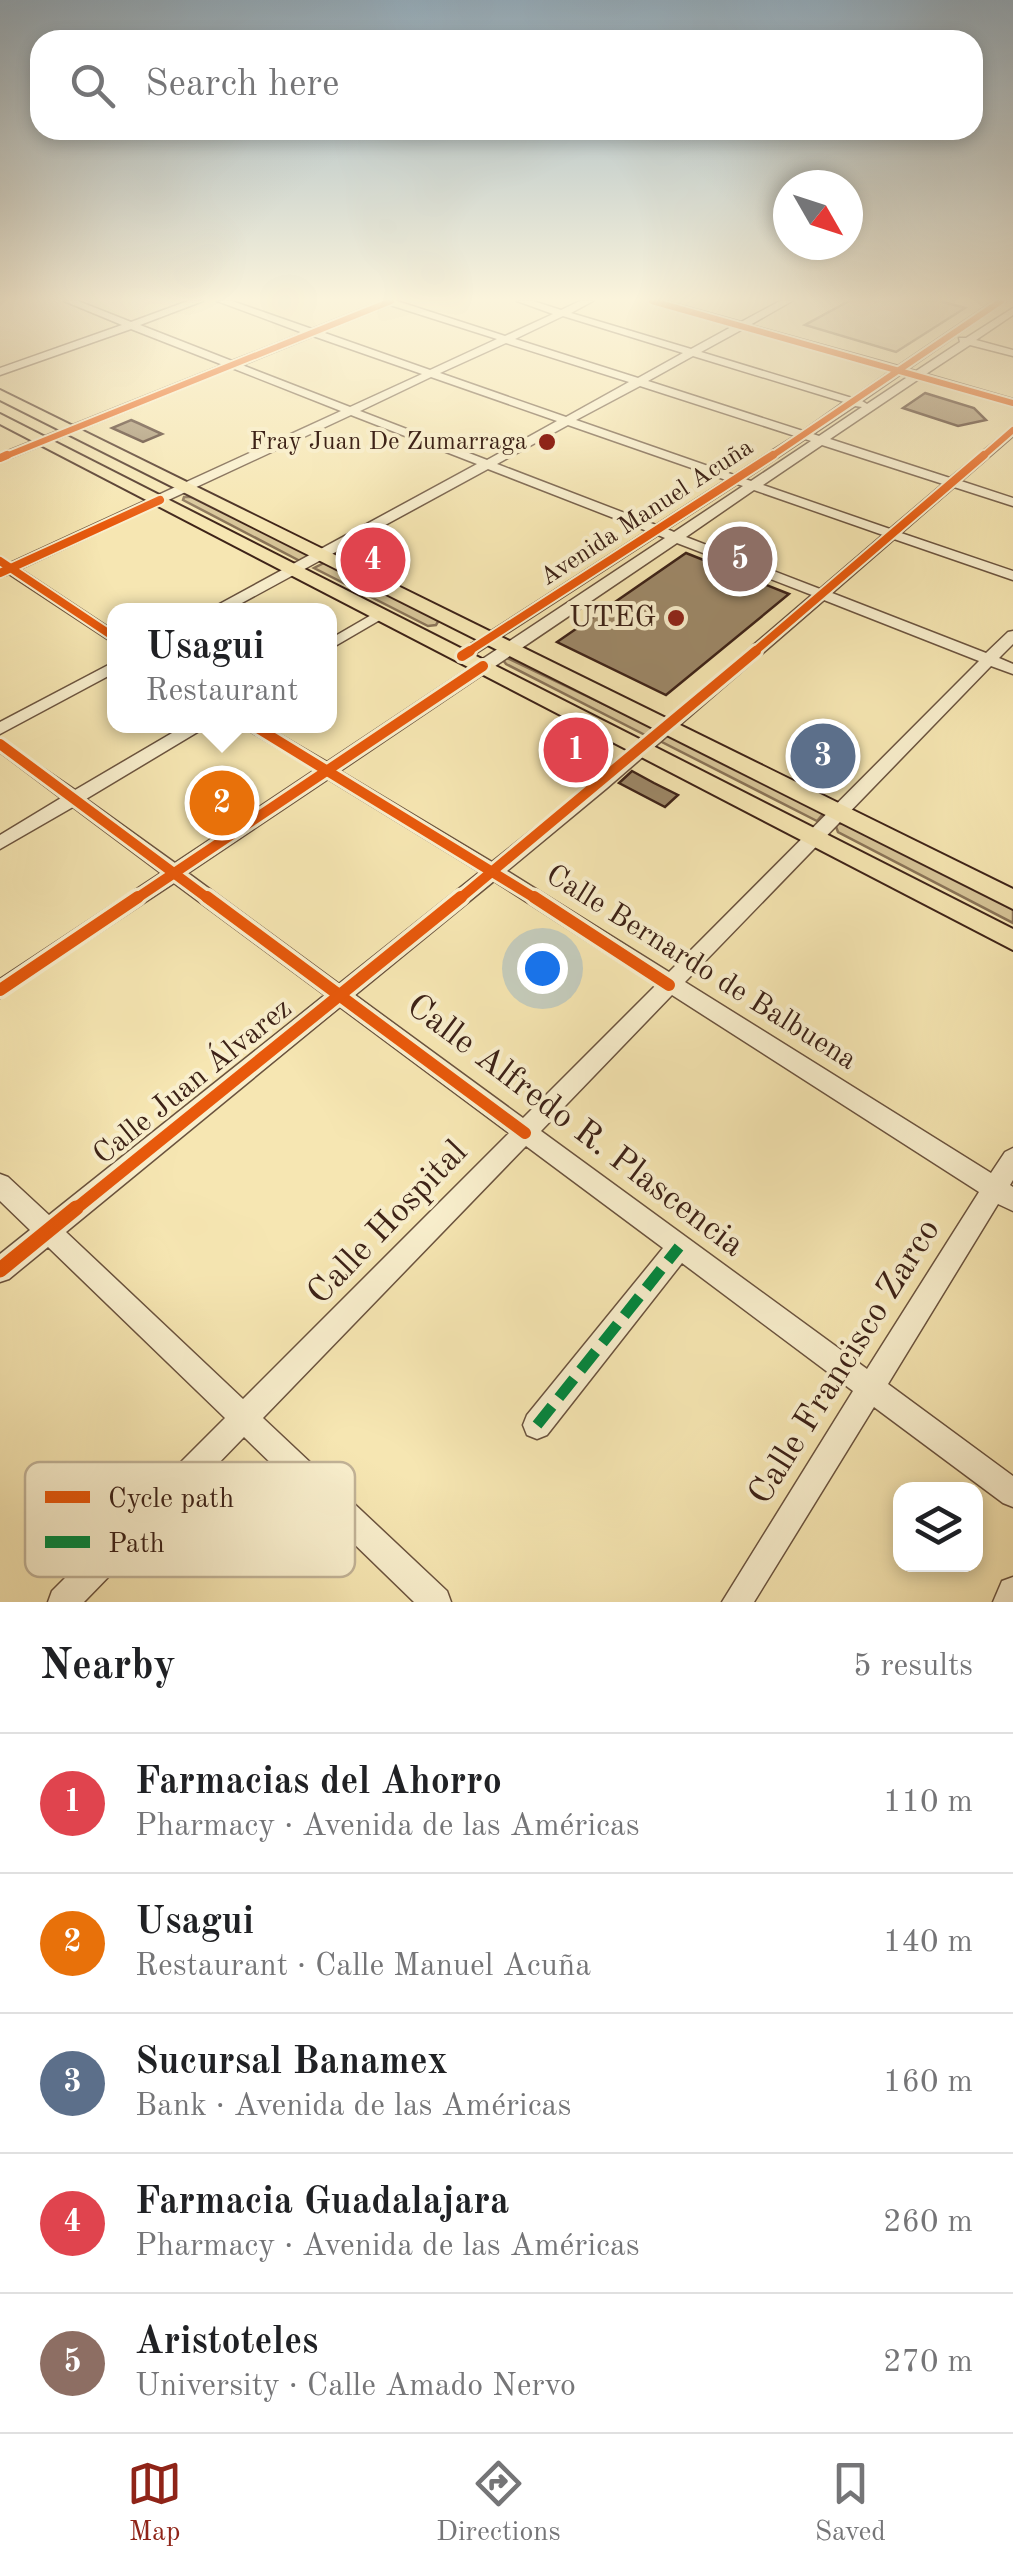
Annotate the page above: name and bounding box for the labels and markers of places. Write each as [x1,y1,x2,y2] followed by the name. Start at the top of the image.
[249,430,527,455] place label: Fray Juan De Zumarraga
[536,431,558,453] marker: Fray Juan De Zumarraga
[340,522,406,598] pin: 4
[708,522,772,596] pin: 5
[569,603,656,633] place label: UTEG
[665,607,687,629] marker: UTEG
[544,712,608,788] pin: 1
[790,718,856,794] pin: 3
[190,766,254,840] pin: 2

